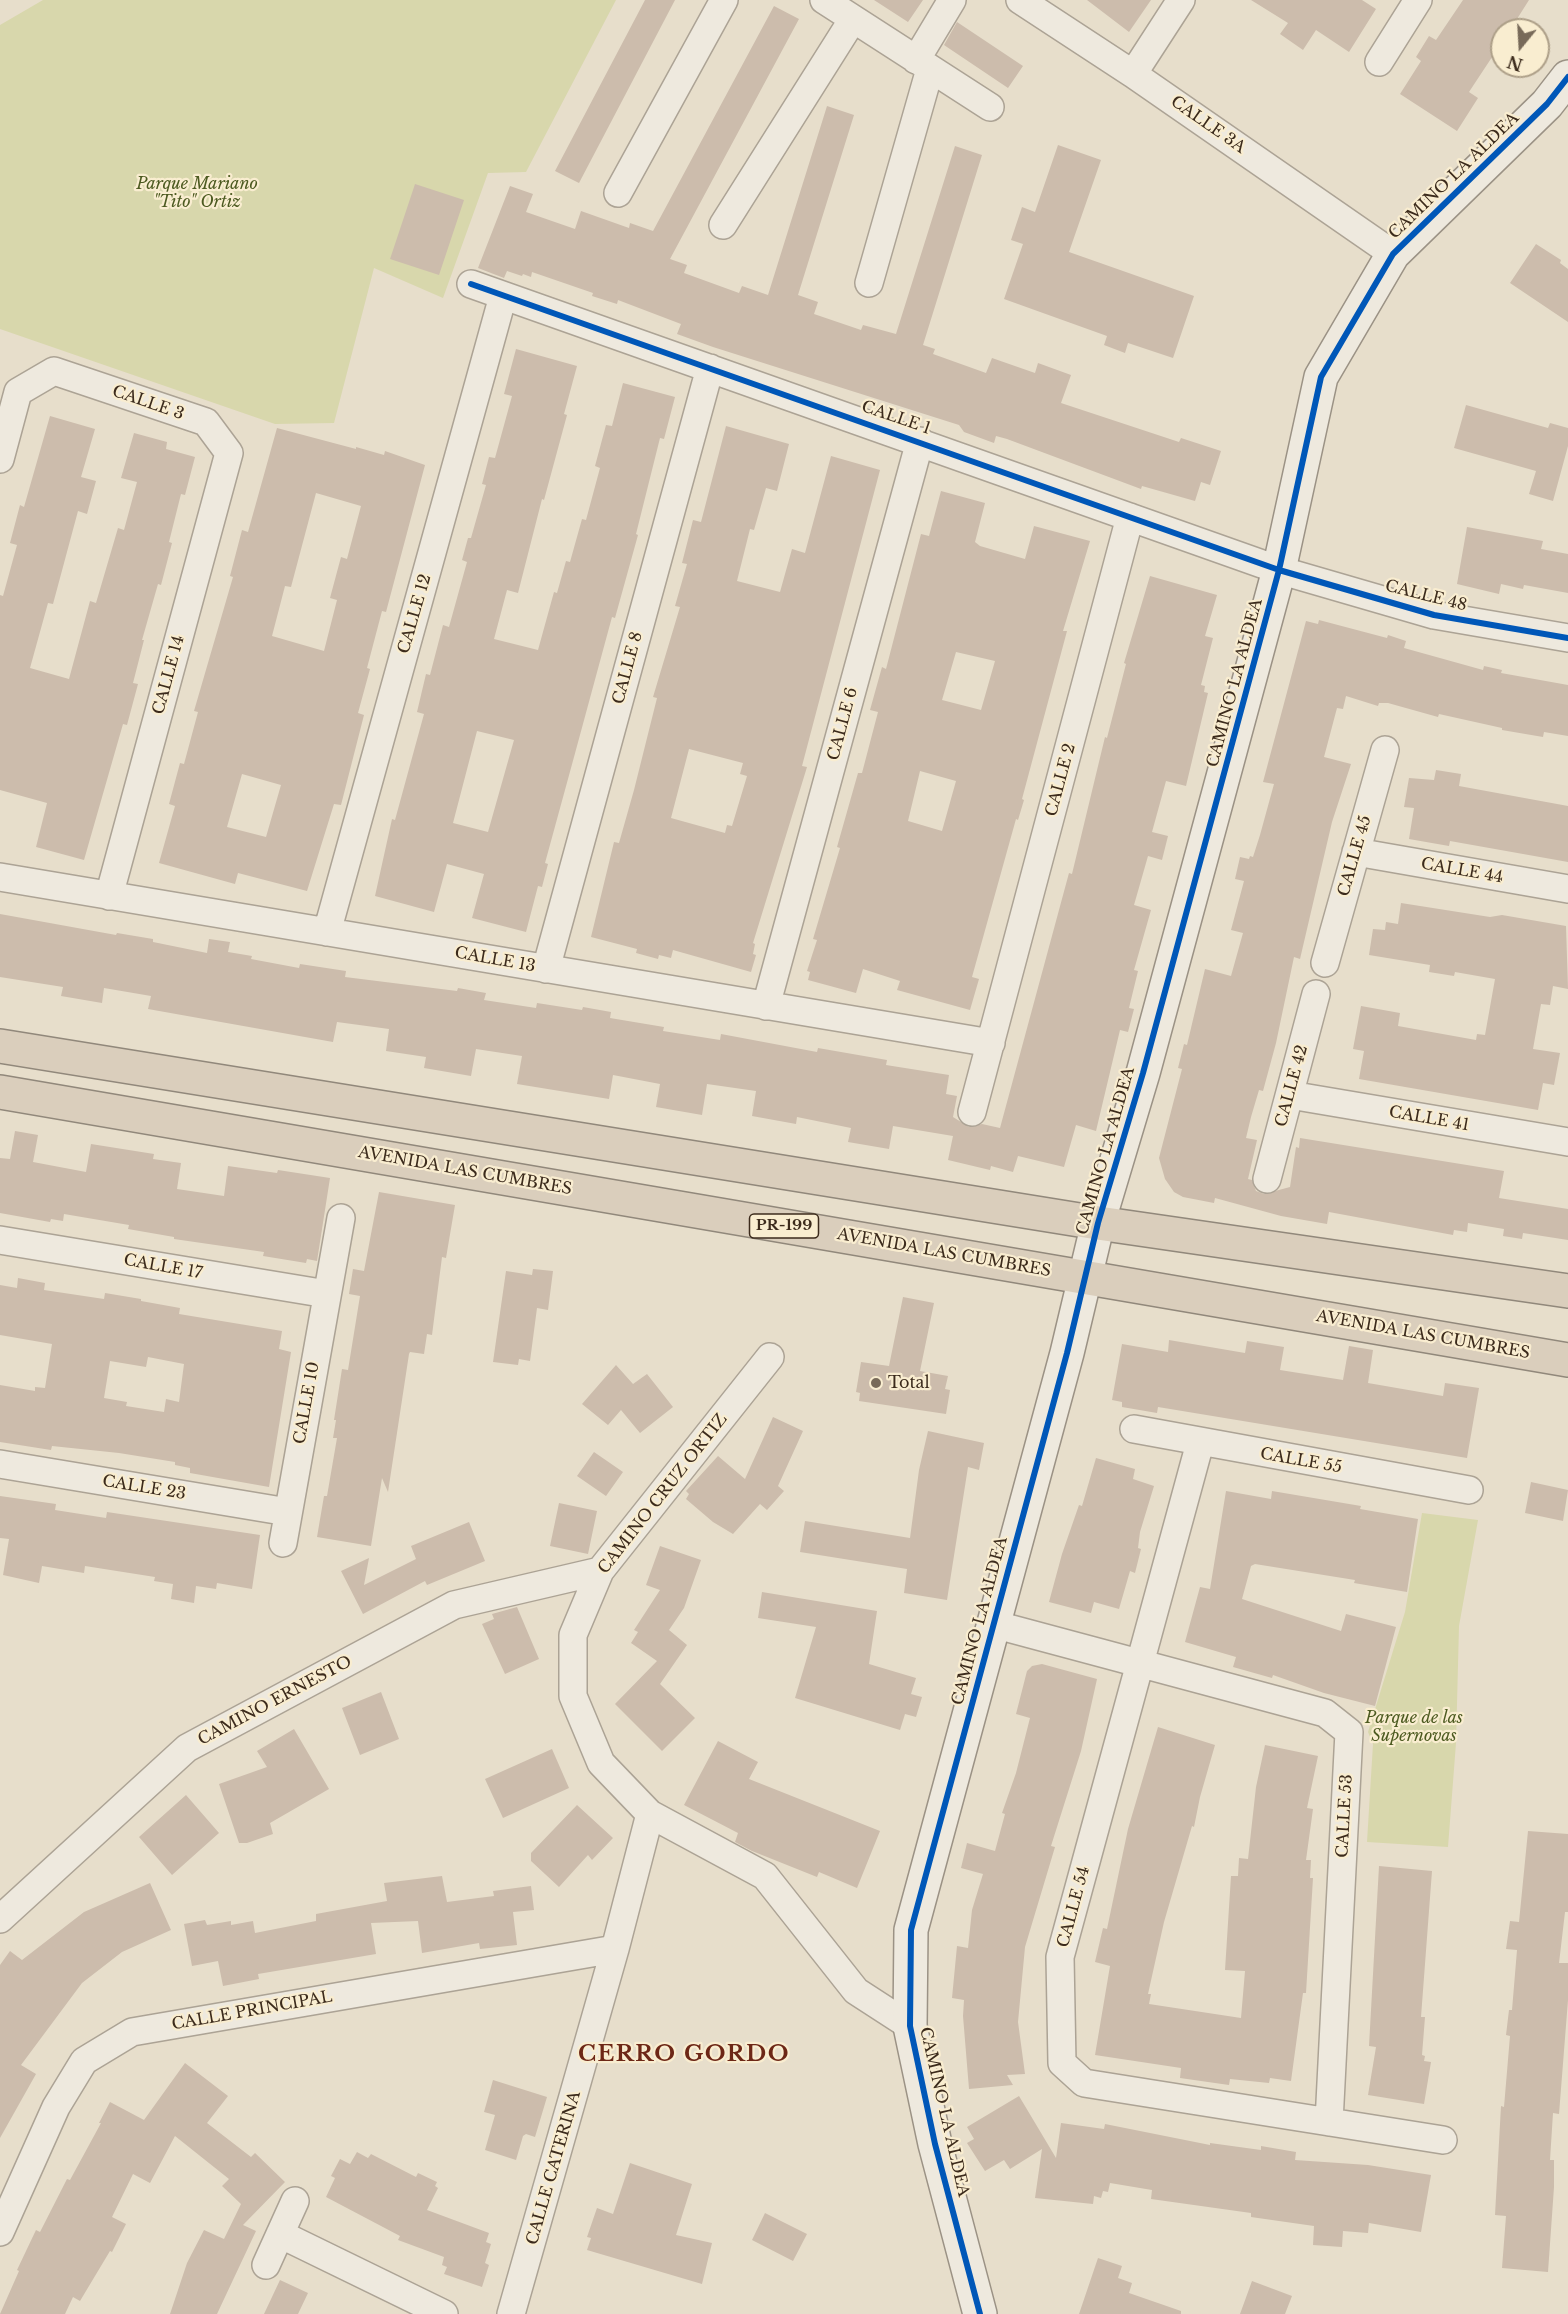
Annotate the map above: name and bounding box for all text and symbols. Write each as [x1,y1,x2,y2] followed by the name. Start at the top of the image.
[1490,18,1550,78] north arrow
[1505,51,1525,75] text: N
[1167,92,1249,158] street label: CALLE 3A
[1385,109,1523,243] street label: CAMINO LA ALDEA
[136,174,258,212] park label: Parque Mariano "Tito" Ortiz
[110,382,186,424] street label: CALLE 3
[859,397,933,439] street label: CALLE 1
[395,572,435,656] street label: CALLE 12
[1383,577,1469,615] street label: CALLE 48
[1203,597,1267,769] street label: CAMINO LA ALDEA
[609,630,647,706] street label: CALLE 8
[149,633,189,717] street label: CALLE 14
[824,685,862,763] street label: CALLE 6
[1042,742,1080,818] street label: CALLE 2
[1334,813,1376,899] street label: CALLE 45
[1419,854,1505,888] street label: CALLE 44
[453,943,537,977] street label: CALLE 13
[1272,1043,1312,1129] street label: CALLE 42
[1073,1065,1139,1237] street label: CAMINO LA ALDEA
[1387,1102,1471,1136] street label: CALLE 41
[357,1143,573,1199] street label: AVENIDA LAS CUMBRES
[750,1214,818,1238] road number: PR-199
[836,1225,1052,1281] street label: AVENIDA LAS CUMBRES
[122,1251,204,1283] street label: CALLE 17
[1315,1307,1531,1363] street label: AVENIDA LAS CUMBRES
[290,1360,324,1446] street label: CALLE 10
[888,1373,930,1393] place label: Total
[869,1376,883,1390] marker: Total
[594,1410,732,1578] street label: CAMINO CRUZ ORTIZ
[1259,1444,1343,1478] street label: CALLE 55
[101,1472,187,1504] street label: CALLE 23
[948,1535,1012,1707] street label: CAMINO LA ALDEA
[195,1652,355,1750] street label: CAMINO ERNESTO
[1365,1708,1463,1746] park label: Parque de las Supernovas
[1333,1774,1357,1858] street label: CALLE 53
[1054,1864,1094,1950] street label: CALLE 54
[170,1987,334,2035] street label: CALLE PRINCIPAL
[915,2025,973,2199] street label: CAMINO LA ALDEA
[578,2042,790,2068] district label: CERRO GORDO
[523,2089,585,2247] street label: CALLE CATERINA

